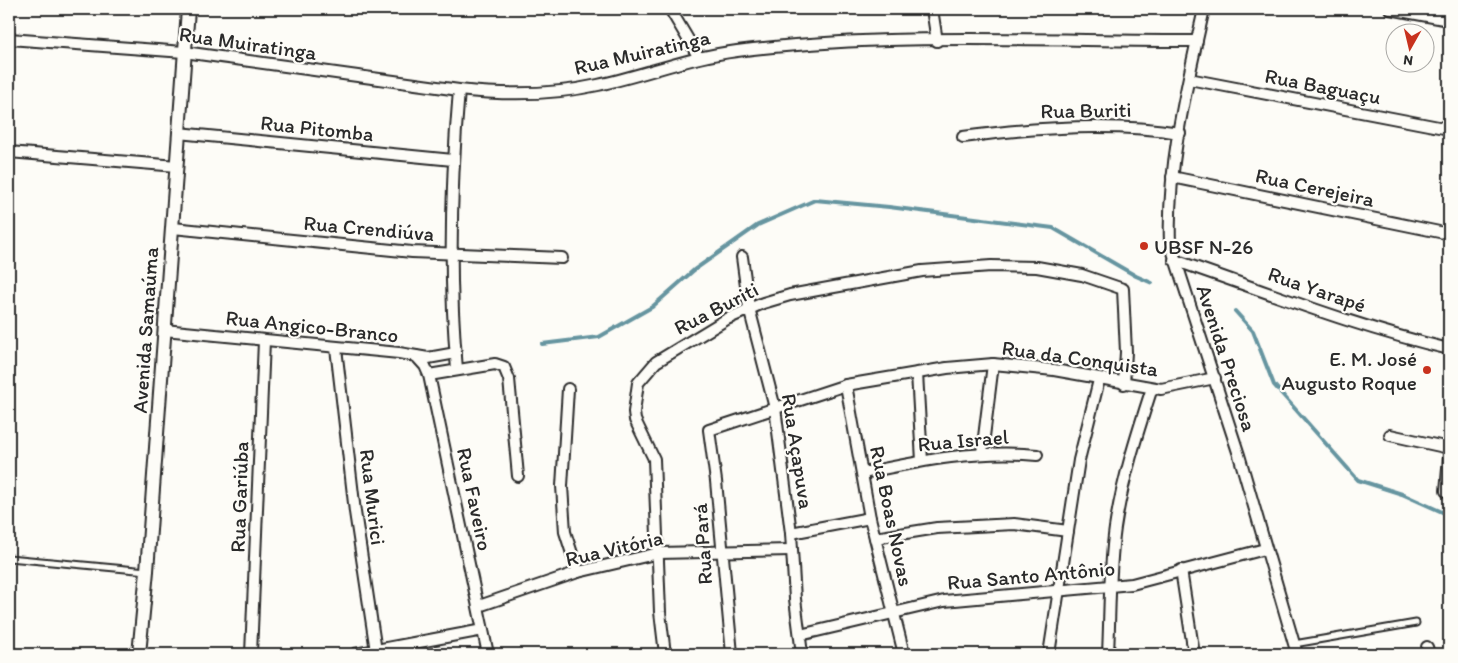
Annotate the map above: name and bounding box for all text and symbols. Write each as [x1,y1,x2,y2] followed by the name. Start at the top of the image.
[178,21,319,65] street label: Rua Muiratinga
[1386,22,1436,72] north arrow
[572,24,712,80] street label: Rua Muiratinga
[1402,51,1414,69] text: N
[1263,62,1383,110] street label: Rua Baguaçu
[1040,97,1132,123] street label: Rua Buriti
[259,110,375,146] street label: Rua Pitomba
[1253,162,1377,212] street label: Rua Cerejeira
[303,210,435,246] street label: Rua Crendiúva
[1154,234,1253,259] place label: UBSF N-26
[1138,240,1150,252] marker: UBSF N-26
[127,246,163,414] street label: Avenida Samaúma
[1265,261,1369,317] street label: Rua Yarapé
[670,276,762,340] street label: Rua Buriti
[1191,281,1263,435] street label: Avenida Preciosa
[224,304,400,348] street label: Rua Angico-Branco
[1000,335,1160,381] street label: Rua da Conquista
[1282,346,1417,395] place label: E. M. José Augusto Roque
[1421,364,1433,376] marker: E. M. José Augusto Roque
[777,392,819,510] street label: Rua Açapuva
[916,424,1010,456] street label: Rua Israel
[225,441,253,553] street label: Rua Gariúba
[865,443,919,589] street label: Rua Boas Novas
[452,445,498,553] street label: Rua Faveiro
[355,448,391,546] street label: Rua Murici
[687,502,717,586] street label: Rua Pará
[563,525,665,571] street label: Rua Vitória
[946,555,1116,595] street label: Rua Santo Antônio

